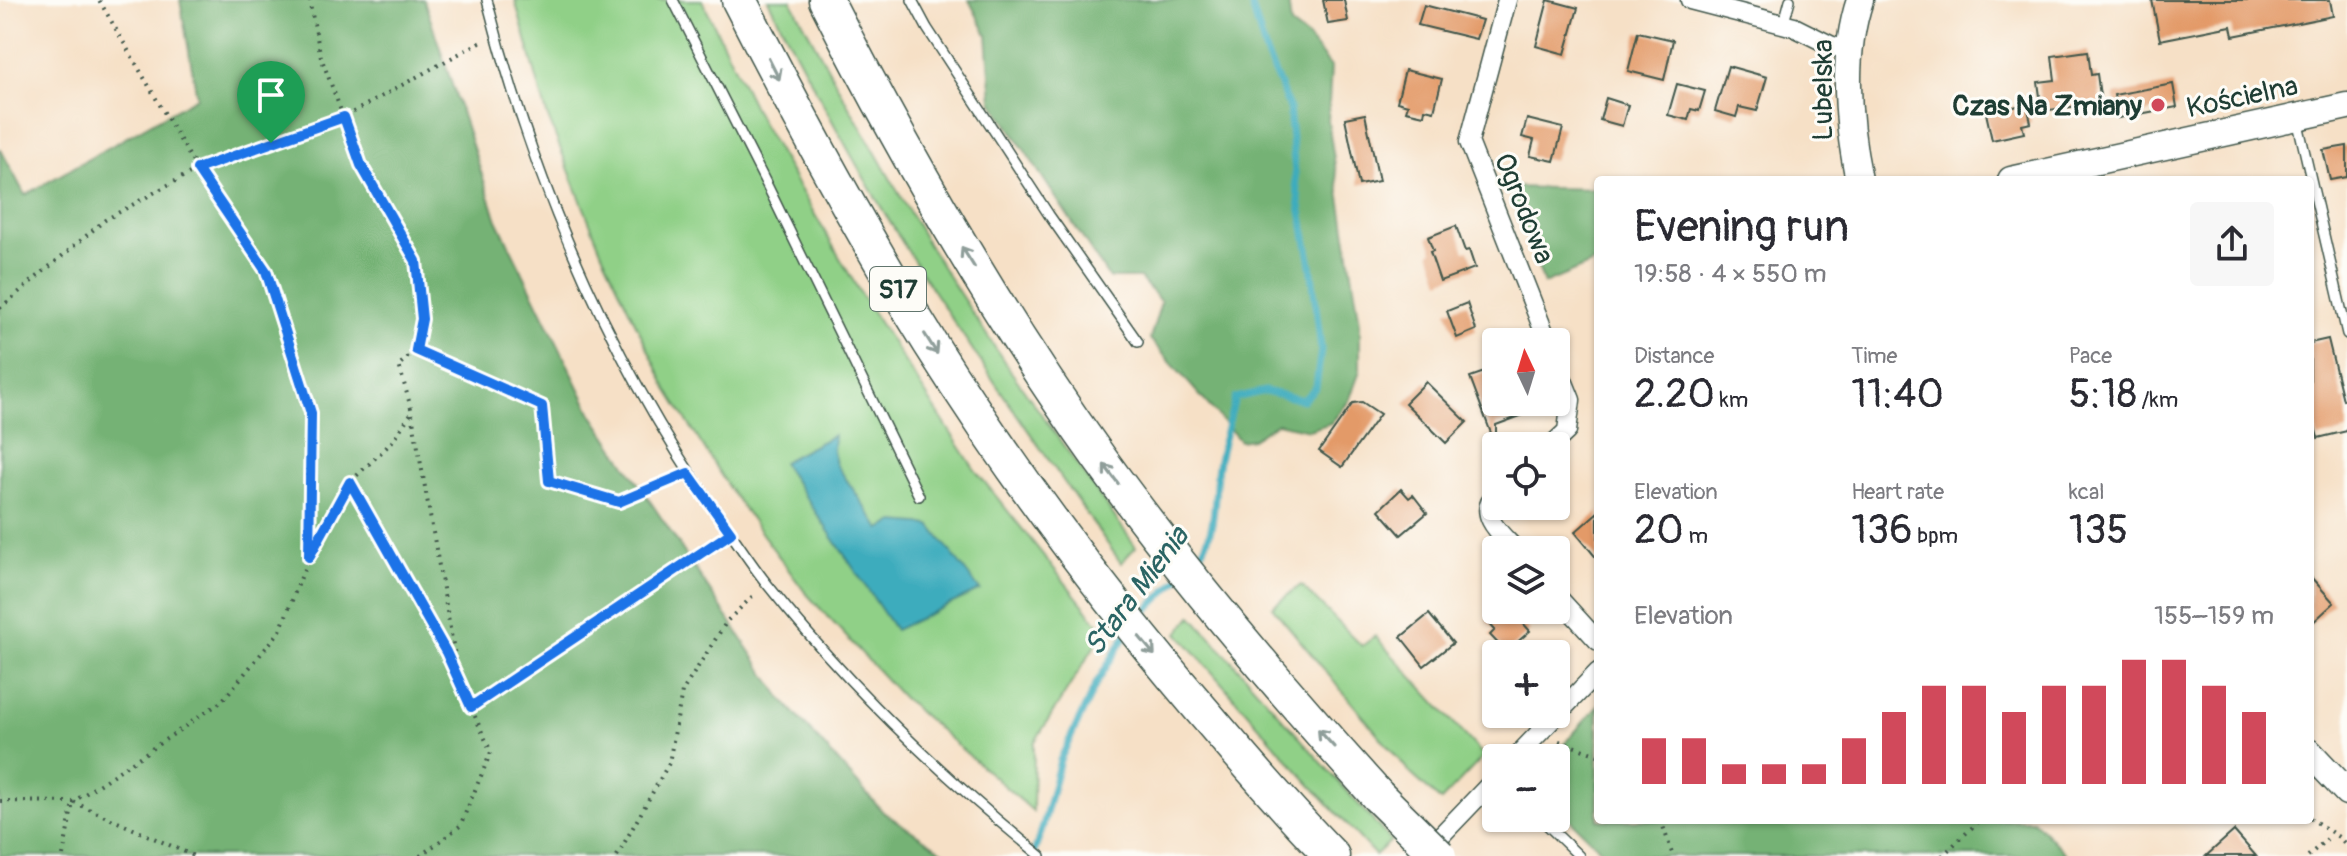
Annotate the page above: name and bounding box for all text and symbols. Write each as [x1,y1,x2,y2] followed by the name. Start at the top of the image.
[1806,39,1841,141] street label: Lubelska
[767,57,783,81] one-way arrow
[237,61,305,143] pin
[2183,69,2301,126] street label: Kościelna
[249,73,293,117] icon: arrive
[1952,89,2142,124] place label: Czas Na Zmiany
[2149,96,2167,114] marker: Czas Na Zmiany
[1486,148,1562,269] street label: Ogrodowa
[1634,200,1849,255] text: Evening run
[2190,202,2274,286] button: share
[960,246,976,269] one-way arrow
[1634,258,1827,290] text: 19:58 · 4 × 550 m
[870,267,926,311] road number: S17
[1482,328,1570,416] north arrow
[1482,328,1570,832] map controls
[924,332,940,355] one-way arrow
[1634,342,1714,370] text: Distance
[1851,342,1897,370] text: Time
[2069,342,2112,370] text: Pace
[1634,370,1715,419] text: 2.20
[1851,370,1944,419] text: 11:40
[2069,370,2137,419] text: 5:18
[1715,386,1748,414] text: km
[2137,386,2178,414] text: /km
[1482,432,1570,520] button: locate
[1103,464,1120,485] one-way arrow
[1634,478,1718,506] text: Elevation
[1851,478,1944,506] text: Heart rate
[2069,478,2104,506] text: kcal
[1634,506,1684,555] text: 20
[1851,506,1913,555] text: 136
[2069,506,2128,555] text: 135
[1076,518,1198,663] water label: Stara Mienia
[1684,522,1708,550] text: m
[1913,522,1958,550] text: bpm
[1482,536,1570,624] button: layers
[1634,600,1733,632] text: Elevation
[2154,600,2274,632] text: 155–159 m
[1138,635,1156,655] one-way arrow
[1482,640,1570,728] button: +
[1316,728,1335,748] one-way arrow
[1482,744,1570,832] button: −

